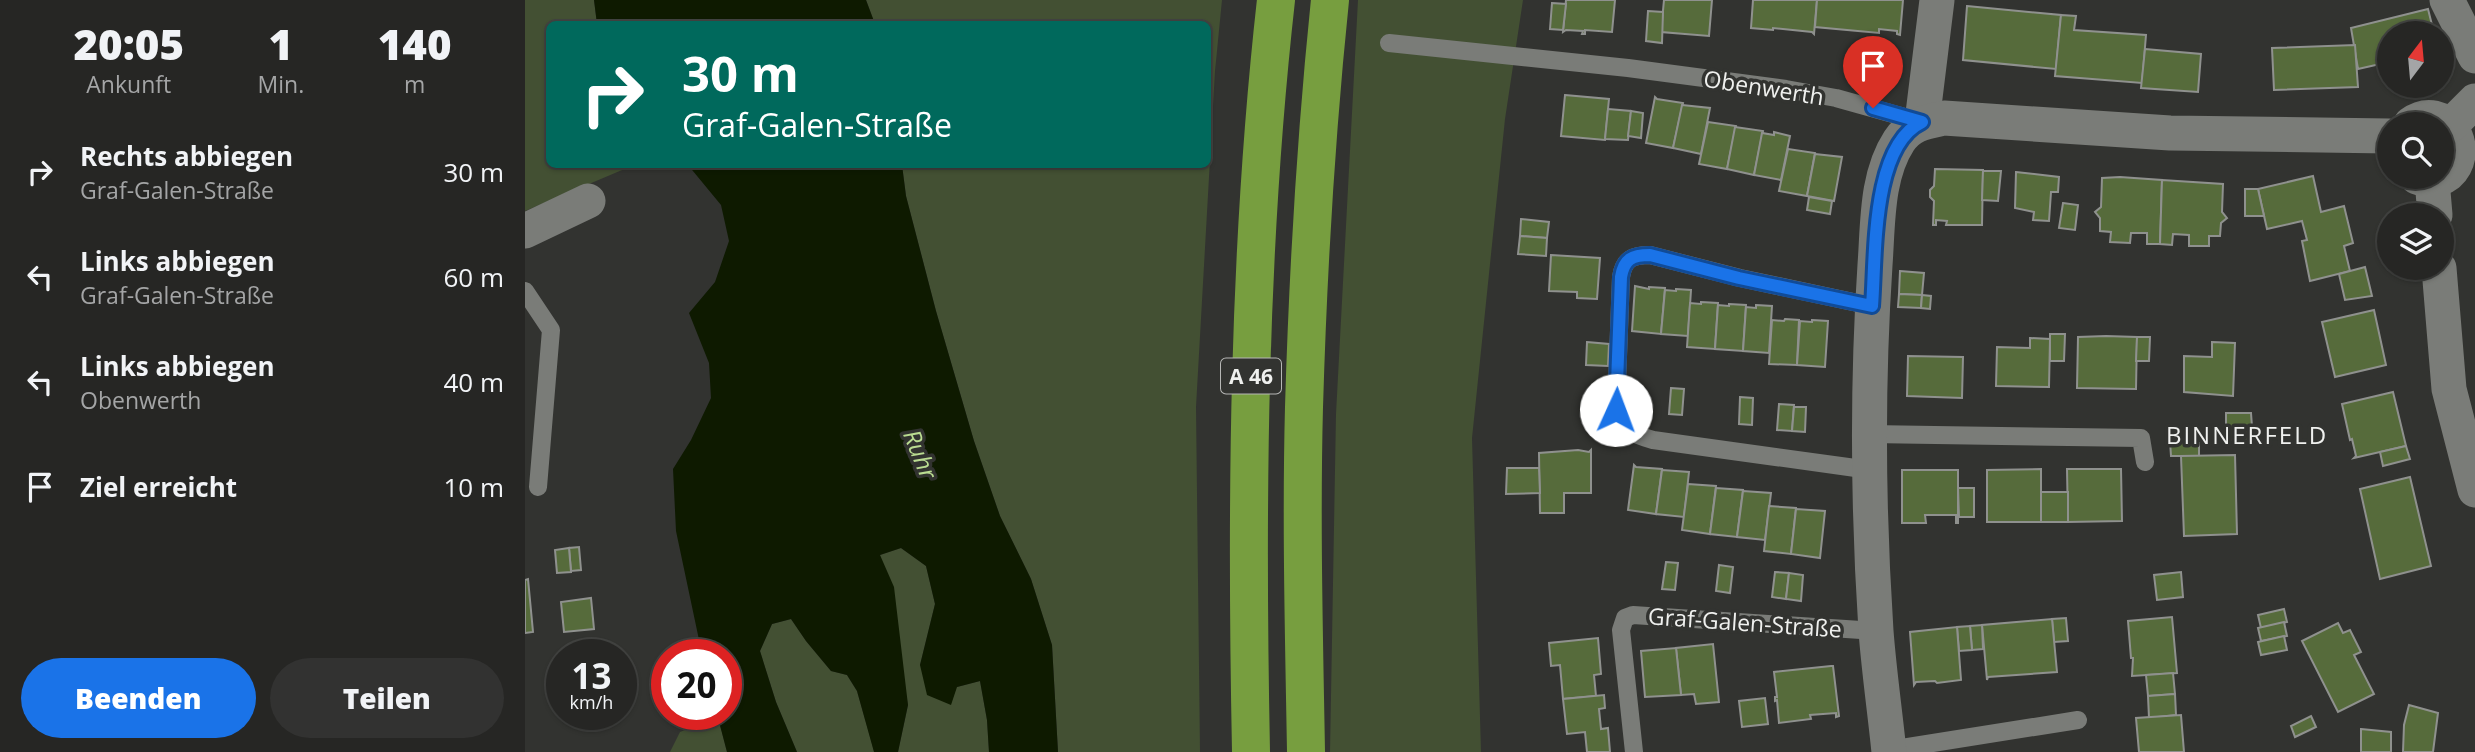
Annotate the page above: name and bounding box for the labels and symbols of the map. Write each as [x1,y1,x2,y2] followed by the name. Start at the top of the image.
[2377,21,2453,98] north arrow
[1843,36,1903,108] pin
[1702,62,1826,112] street label: Obenwerth
[1221,358,1281,394] road number: A 46
[1579,373,1653,447] position arrow
[2166,418,2328,451] district label: BINNERFELD
[896,424,946,485] water label: Ruhr
[1647,599,1843,645] street label: Graf-Galen-Straße
[651,639,742,730] speed limit sign: 20

